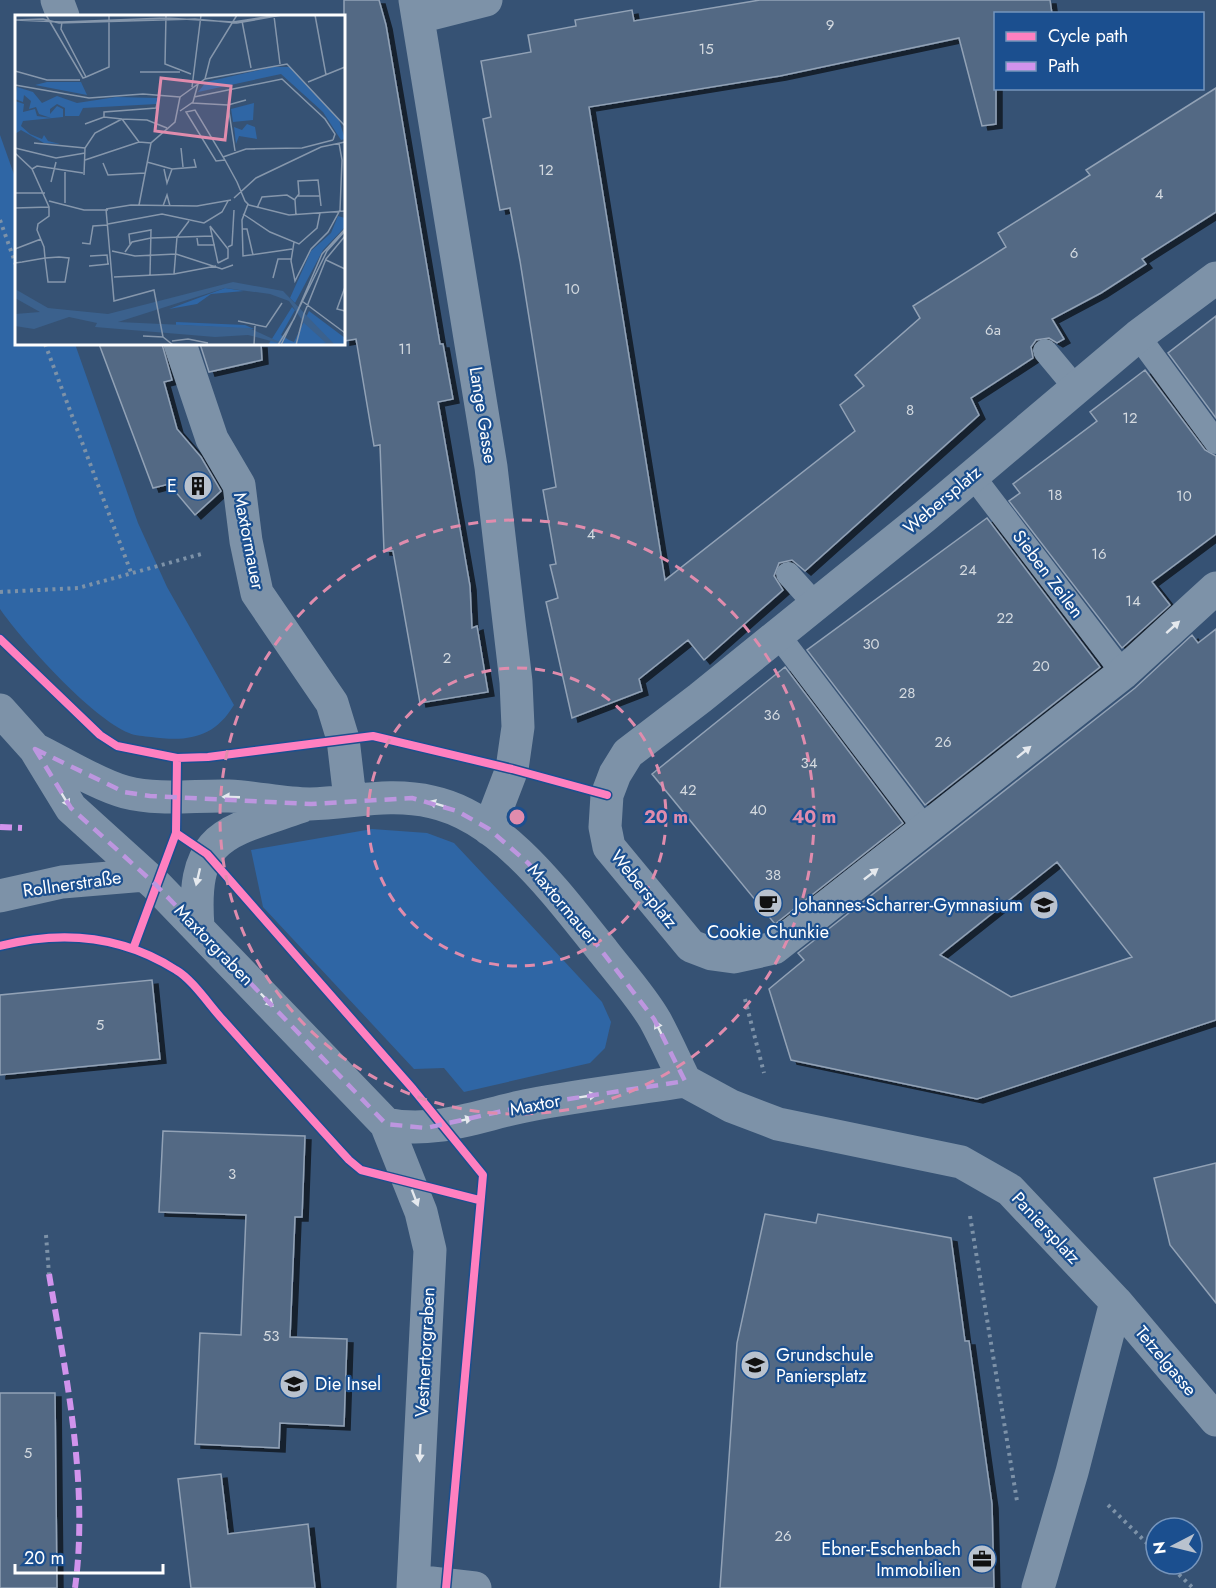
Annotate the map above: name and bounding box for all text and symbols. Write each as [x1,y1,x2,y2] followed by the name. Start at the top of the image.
[994,12,1204,90] legend
[826,14,834,36] house number: 9
[15,15,345,345] inset map
[1048,23,1128,49] text: Cycle path
[698,38,714,60] house number: 15
[1048,53,1080,79] text: Path
[538,159,554,181] house number: 12
[1155,183,1164,205] house number: 4
[1070,242,1078,264] house number: 6
[564,278,580,300] house number: 10
[985,319,1001,341] house number: 6a
[398,338,412,360] house number: 11
[463,365,503,465] street label: Lange Gasse
[906,399,914,421] house number: 8
[1122,407,1138,429] house number: 12
[898,459,987,540] street label: Webersplatz
[182,470,214,502] building icon: E
[167,473,177,499] place label: E
[1048,484,1062,506] house number: 18
[1176,485,1192,507] house number: 10
[227,490,271,593] street label: Maxtormauer
[587,523,596,545] house number: 4
[1006,525,1090,623] street label: Sieben Zeilen
[1091,543,1107,565] house number: 16
[959,559,977,581] house number: 24
[1125,590,1141,612] house number: 14
[996,607,1014,629] house number: 22
[1166,621,1180,635] one-way arrow
[862,633,880,655] house number: 30
[443,647,451,669] house number: 2
[1032,655,1050,677] house number: 20
[899,682,915,704] house number: 28
[764,704,780,726] house number: 36
[934,731,952,753] house number: 26
[1016,746,1032,759] one-way arrow
[801,752,818,774] house number: 34
[679,779,697,801] house number: 42
[60,791,71,807] one-way arrow
[222,793,241,802] one-way arrow
[428,799,446,808] one-way arrow
[749,799,767,821] house number: 40
[644,804,688,830] text: 20 m
[792,804,836,830] text: 40 m
[507,807,527,827] centre of rings
[604,844,684,934] street label: Webersplatz
[521,858,605,951] street label: Maxtormauer
[21,864,123,904] street label: Rollnerstraße
[765,864,781,886] house number: 38
[863,867,879,880] one-way arrow
[193,868,203,886] one-way arrow
[752,887,784,919] cafe icon: Cookie Chunkie
[1028,889,1060,921] school or university icon: Johannes-Scharrer-Gymnasium
[792,892,1023,918] place label: Johannes-Scharrer-Gymnasium
[168,898,260,992] street label: Maxtorgraben
[707,919,829,945] place label: Cookie Chunkie
[260,992,274,1007] one-way arrow
[96,1014,104,1036] house number: 5
[654,1020,664,1037] one-way arrow
[507,1087,563,1123] street label: Maxtor
[578,1092,597,1101] one-way arrow
[455,1115,473,1125] one-way arrow
[228,1163,236,1185] house number: 3
[1006,1186,1087,1270] street label: Paniersplatz
[411,1189,421,1207] one-way arrow
[409,1286,441,1418] street label: Vestnertorgraben
[1129,1320,1203,1402] street label: Tetzelgasse
[263,1325,279,1347] house number: 53
[776,1342,873,1389] place label: Grundschule Paniersplatz
[739,1349,771,1381] school or university icon: Grundschule Paniersplatz
[278,1368,310,1400] school or university icon: Die Insel
[315,1371,381,1397] place label: Die Insel
[24,1442,32,1464] house number: 5
[416,1444,425,1463] one-way arrow
[1144,1516,1204,1576] north arrow
[774,1525,792,1547] house number: 26
[821,1536,961,1583] place label: Ebner-Eschenbach Immobilien
[15,1537,164,1575] scale bar
[1147,1540,1172,1555] text: N
[966,1543,998,1575] office icon: Ebner-Eschenbach Immobilien
[24,1545,64,1571] text: 20 m

